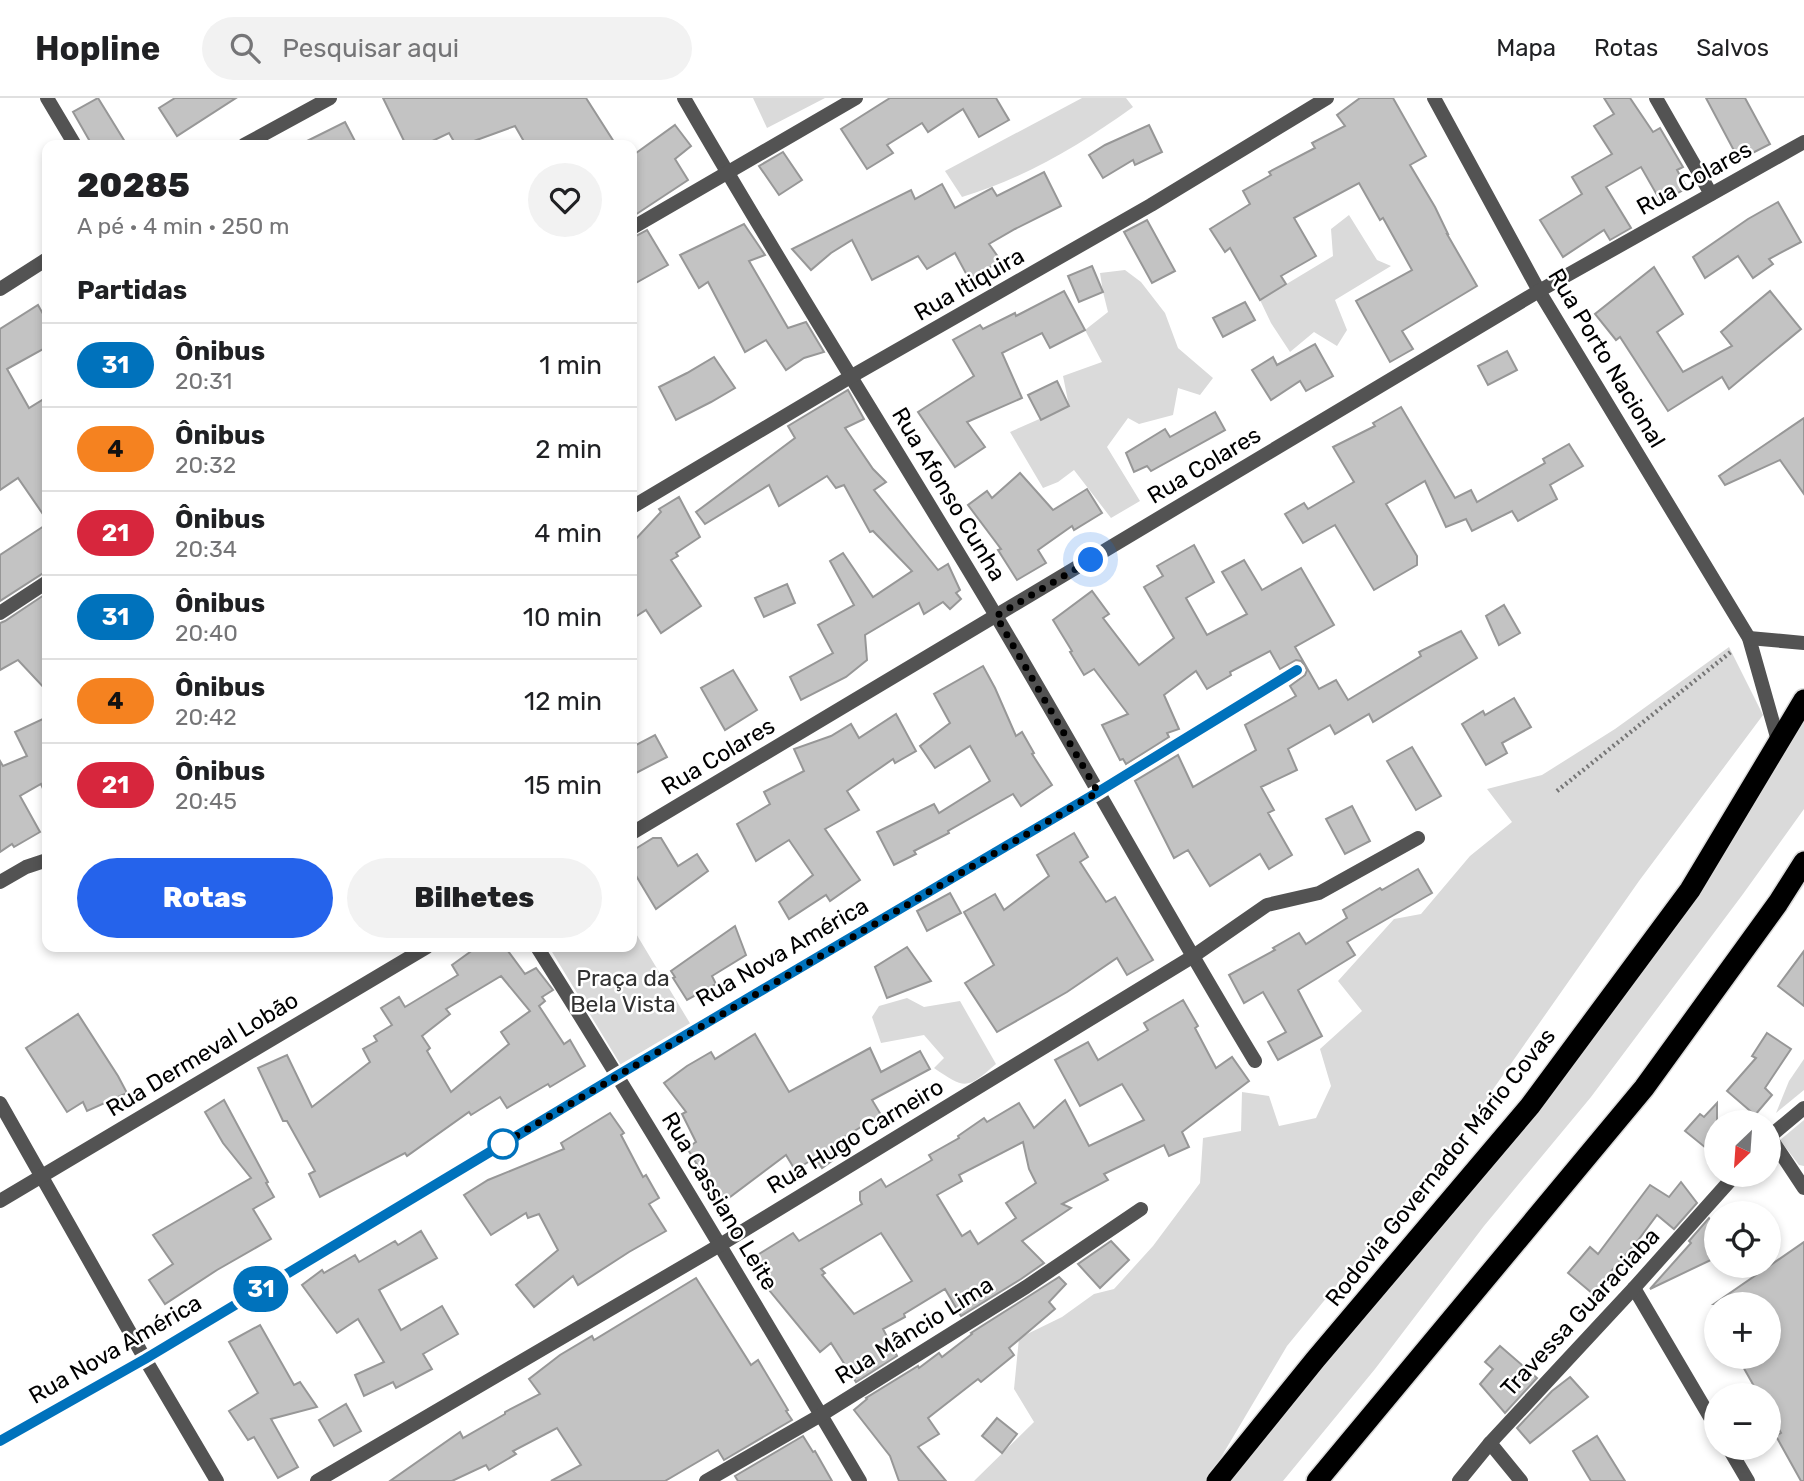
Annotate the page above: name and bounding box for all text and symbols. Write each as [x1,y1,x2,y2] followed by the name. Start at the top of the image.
[202,17,692,80] search box
[35,29,160,68] text: Hopline
[226,29,264,67] icon: search
[282,33,459,64] text: Pesquisar aqui
[1496,34,1556,62] text: Mapa
[1594,34,1658,62] text: Rotas
[1696,34,1769,62] text: Salvos
[1632,135,1756,221] street label: Rua Colares
[528,163,602,237] button: heart
[77,166,190,205] text: 20285
[77,212,289,240] text: A pé · 4 min · 250 m
[909,241,1029,327] street label: Rua Itiquira
[1542,263,1672,453] street label: Rua Porto Nacional
[77,275,187,306] text: Partidas
[175,336,265,367] text: Ônibus
[539,350,602,381] text: 1 min
[102,351,129,379] text: 31
[175,367,232,395] text: 20:31
[886,402,1012,586] street label: Rua Afonso Cunha
[175,420,265,451] text: Ônibus
[1142,420,1266,510] street label: Rua Colares
[535,434,602,465] text: 2 min
[107,435,124,463] text: 4
[175,451,236,479] text: 20:32
[175,504,265,535] text: Ônibus
[534,518,602,549] text: 4 min
[102,519,129,547] text: 21
[175,535,237,563] text: 20:34
[1073,542,1108,577] your location
[175,588,265,619] text: Ônibus
[523,602,602,633] text: 10 min
[102,603,129,631] text: 31
[175,619,238,647] text: 20:40
[175,672,265,703] text: Ônibus
[524,686,602,717] text: 12 min
[107,687,124,715] text: 4
[175,703,237,731] text: 20:42
[656,711,780,801] street label: Rua Colares
[175,756,265,787] text: Ônibus
[524,770,602,801] text: 15 min
[102,771,129,799] text: 21
[175,787,237,815] text: 20:45
[77,858,333,938] button: Rotas
[347,858,602,938] button: Bilhetes
[691,891,873,1013] street label: Rua Nova América
[570,964,676,1018] park label: Praça da Bela Vista
[101,986,303,1122] street label: Rua Dermeval Lobão
[1319,1022,1561,1312] street label: Rodovia Governador Mário Covas
[762,1072,948,1200] street label: Rua Hugo Carneiro
[656,1107,784,1295] street label: Rua Cassiano Leite
[1704,1110,1782,1186] north arrow
[1704,1110,1781,1460] map controls
[488,1129,518,1159] unlabelled marker
[1704,1201,1781,1278] button: locate
[1495,1222,1665,1402] street label: Travessa Guaraciaba
[230,1266,292,1312] line badge: 31
[830,1270,998,1390] street label: Rua Mâncio Lima
[247,1275,275,1303] text: 31
[24,1288,206,1410] street label: Rua Nova América
[1704,1292,1781,1369] button: +
[1704,1383,1781,1460] button: −

